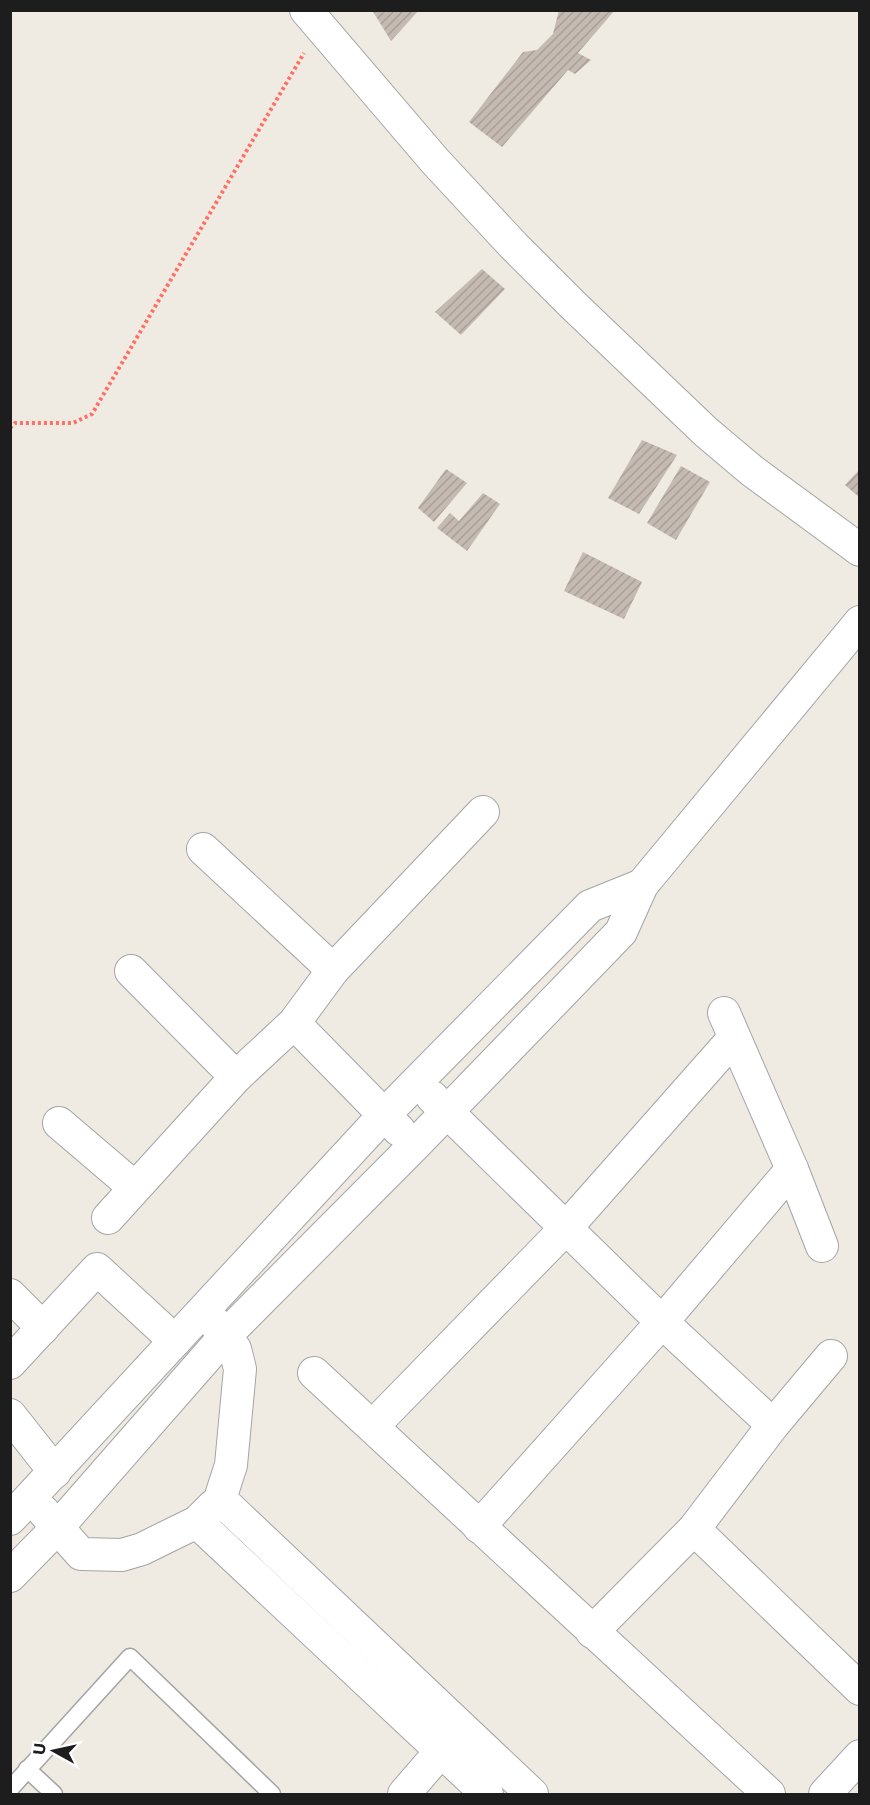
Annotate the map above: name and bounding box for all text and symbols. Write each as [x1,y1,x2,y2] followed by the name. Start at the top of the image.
[24,1721,84,1781] north arrow
[28,1742,49,1756] text: U

